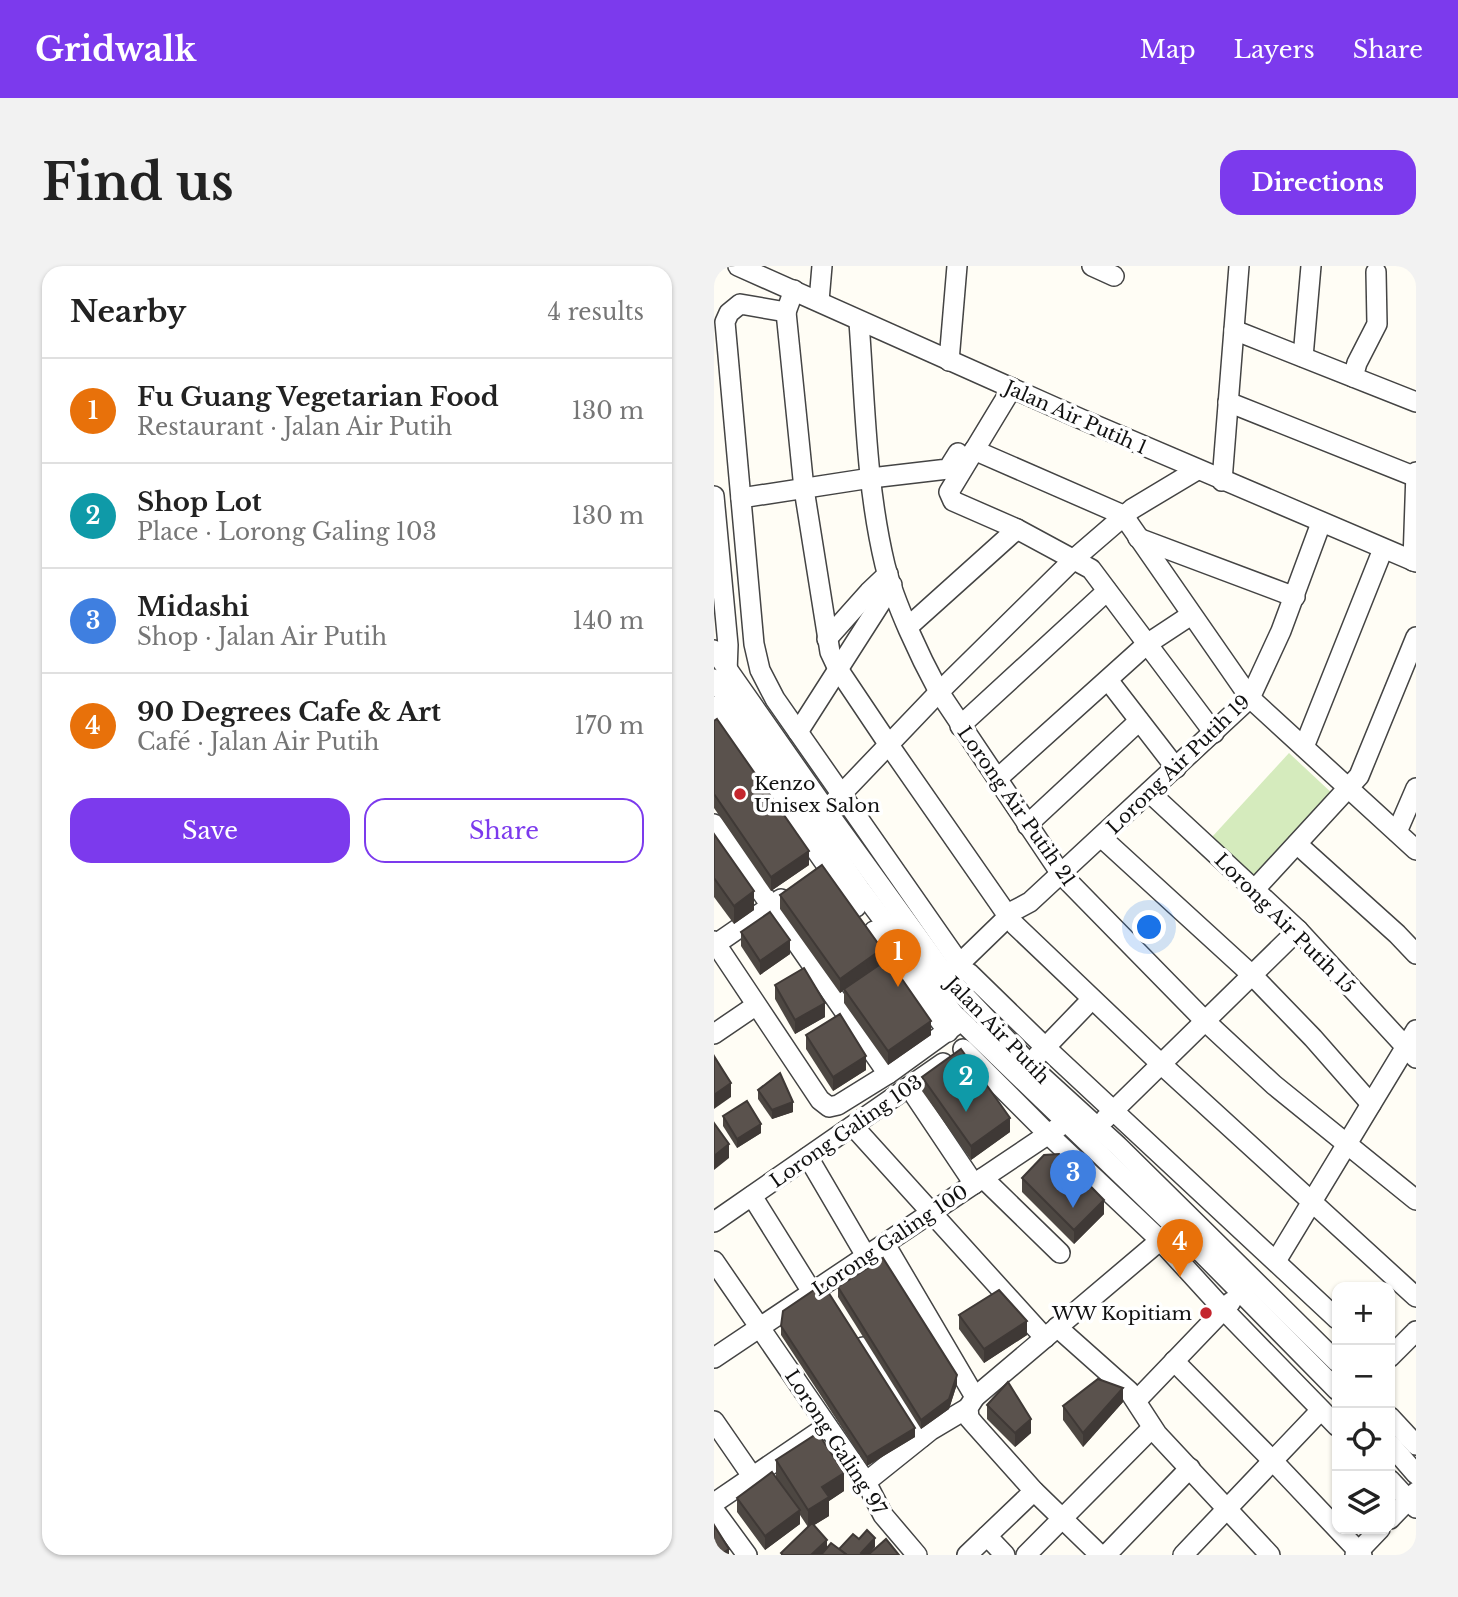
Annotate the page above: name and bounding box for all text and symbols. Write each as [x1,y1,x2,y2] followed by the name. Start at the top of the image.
[35,29,196,70] text: Gridwalk
[1140,35,1196,64] text: Map
[1234,35,1315,64] text: Layers
[1353,35,1423,64] text: Share
[1220,150,1416,215] button: Directions
[42,152,234,213] text: Find us
[70,293,186,330] text: Nearby
[548,298,644,326] text: 4 results
[998,375,1151,459] street label: Jalan Air Putih 1
[137,381,499,413] text: Fu Guang Vegetarian Food
[88,397,98,425] text: 1
[572,397,644,425] text: 130 m
[137,413,452,441] text: Restaurant · Jalan Air Putih
[137,486,262,518] text: Shop Lot
[86,502,100,530] text: 2
[572,502,644,530] text: 130 m
[137,518,437,546] text: Place · Lorong Galing 103
[137,591,249,623] text: Midashi
[86,607,100,635] text: 3
[573,607,644,635] text: 140 m
[137,623,387,651] text: Shop · Jalan Air Putih
[1102,690,1255,839] street label: Lorong Air Putih 19
[137,696,441,728] text: 90 Degrees Cafe & Art
[85,712,101,740] text: 4
[574,712,644,740] text: 170 m
[953,722,1080,891] street label: Lorong Air Putih 21
[137,728,379,756] text: Café · Jalan Air Putih
[754,772,880,817] place label: Kenzo Unisex Salon
[732,786,748,802] marker: Kenzo Unisex Salon
[70,798,350,863] button: Save
[364,798,644,863] button: Share
[1210,848,1360,998] street label: Lorong Air Putih 15
[1132,910,1166,944] your location
[875,929,921,987] pin: 1
[939,970,1054,1089] street label: Jalan Air Putih
[943,1054,989,1112] pin: 2
[766,1070,927,1193] street label: Lorong Galing 103
[1050,1150,1096,1208] pin: 3
[808,1180,972,1301] street label: Lorong Galing 100
[1157,1219,1203,1277] pin: 4
[1332,1282,1395,1534] map controls
[1332,1282,1395,1345] button: +
[1051,1302,1192,1325] place label: WW Kopitiam
[1198,1305,1214,1321] marker: WW Kopitiam
[1332,1345,1395,1408] button: −
[780,1365,891,1520] street label: Lorong Galing 97
[1332,1408,1395,1471] button: locate
[1332,1471,1395,1534] button: layers

